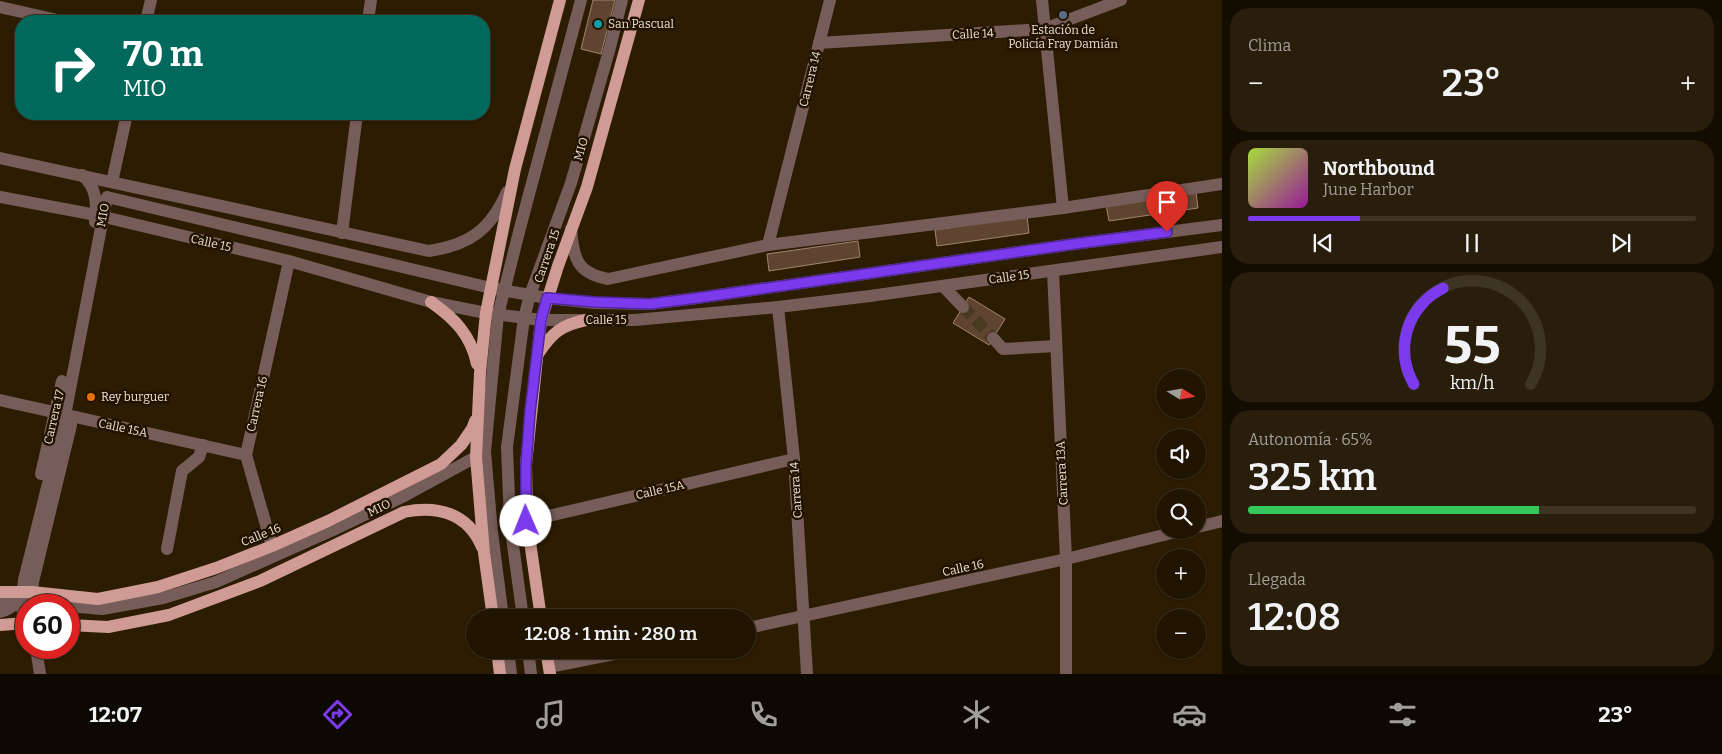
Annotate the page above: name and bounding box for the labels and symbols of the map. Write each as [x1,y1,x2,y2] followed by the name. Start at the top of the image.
[1057,9,1069,21] marker: Estación de Policía Fray Damián
[608,17,675,31] place label: San Pascual
[592,18,604,30] marker: San Pascual
[1008,23,1118,51] place label: Estación de Policía Fray Damián
[952,26,994,42] street label: Calle 14
[796,50,824,108] street label: Carrera 14
[571,136,591,162] street label: MIO
[1146,181,1188,232] pin
[94,202,112,228] street label: MIO
[531,227,563,285] street label: Carrera 15
[189,232,233,254] street label: Calle 15
[988,267,1030,287] street label: Calle 15
[585,313,627,327] street label: Calle 15
[1156,369,1206,419] north arrow
[244,375,270,433] street label: Carrera 16
[41,388,67,446] street label: Carrera 17
[101,390,170,404] place label: Rey burguer
[85,391,97,403] marker: Rey burguer
[97,416,149,440] street label: Calle 15A
[1053,440,1071,506] street label: Carrera 13A
[787,461,805,519] street label: Carrera 14
[634,477,686,502] street label: Calle 15A
[499,494,551,546] position arrow
[365,496,393,520] street label: MIO
[239,521,283,549] street label: Calle 16
[941,557,985,579] street label: Calle 16
[15,594,80,659] speed limit sign: 60

